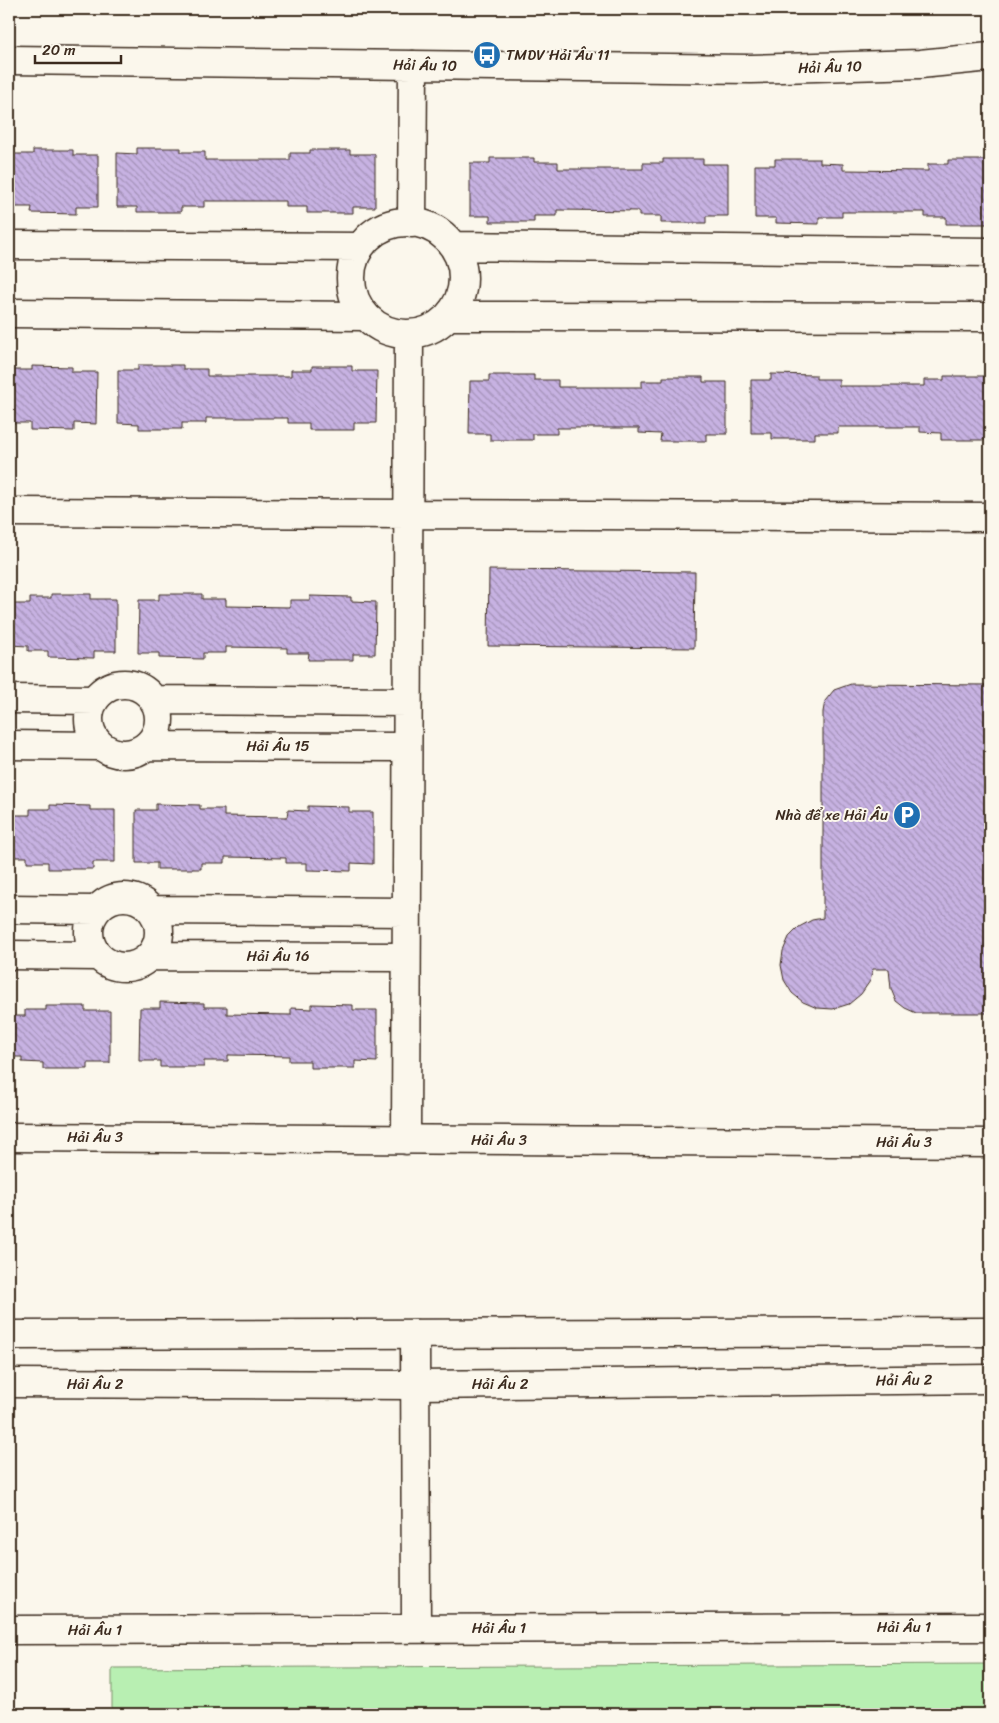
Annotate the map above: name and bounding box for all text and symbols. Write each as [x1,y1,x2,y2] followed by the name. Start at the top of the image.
[35,32,121,64] scale bar
[42,37,76,63] text: 20 m
[472,40,502,70] bus stop icon: TMDV Hải Âu 11
[506,42,610,68] place label: TMDV Hải Âu 11
[393,51,457,79] street label: Hải Âu 10
[798,53,862,81] street label: Hải Âu 10
[246,733,310,759] street label: Hải Âu 15
[892,800,922,830] parking icon: Nhà để xe Hải Âu
[775,802,888,828] place label: Nhà để xe Hải Âu
[247,943,309,969] street label: Hải Âu 16
[67,1124,123,1150] street label: Hải Âu 3
[471,1127,527,1153] street label: Hải Âu 3
[876,1129,932,1155] street label: Hải Âu 3
[875,1367,933,1393] street label: Hải Âu 2
[67,1371,124,1397] street label: Hải Âu 2
[472,1371,529,1397] street label: Hải Âu 2
[877,1614,931,1640] street label: Hải Âu 1
[472,1615,526,1641] street label: Hải Âu 1
[68,1617,122,1643] street label: Hải Âu 1

